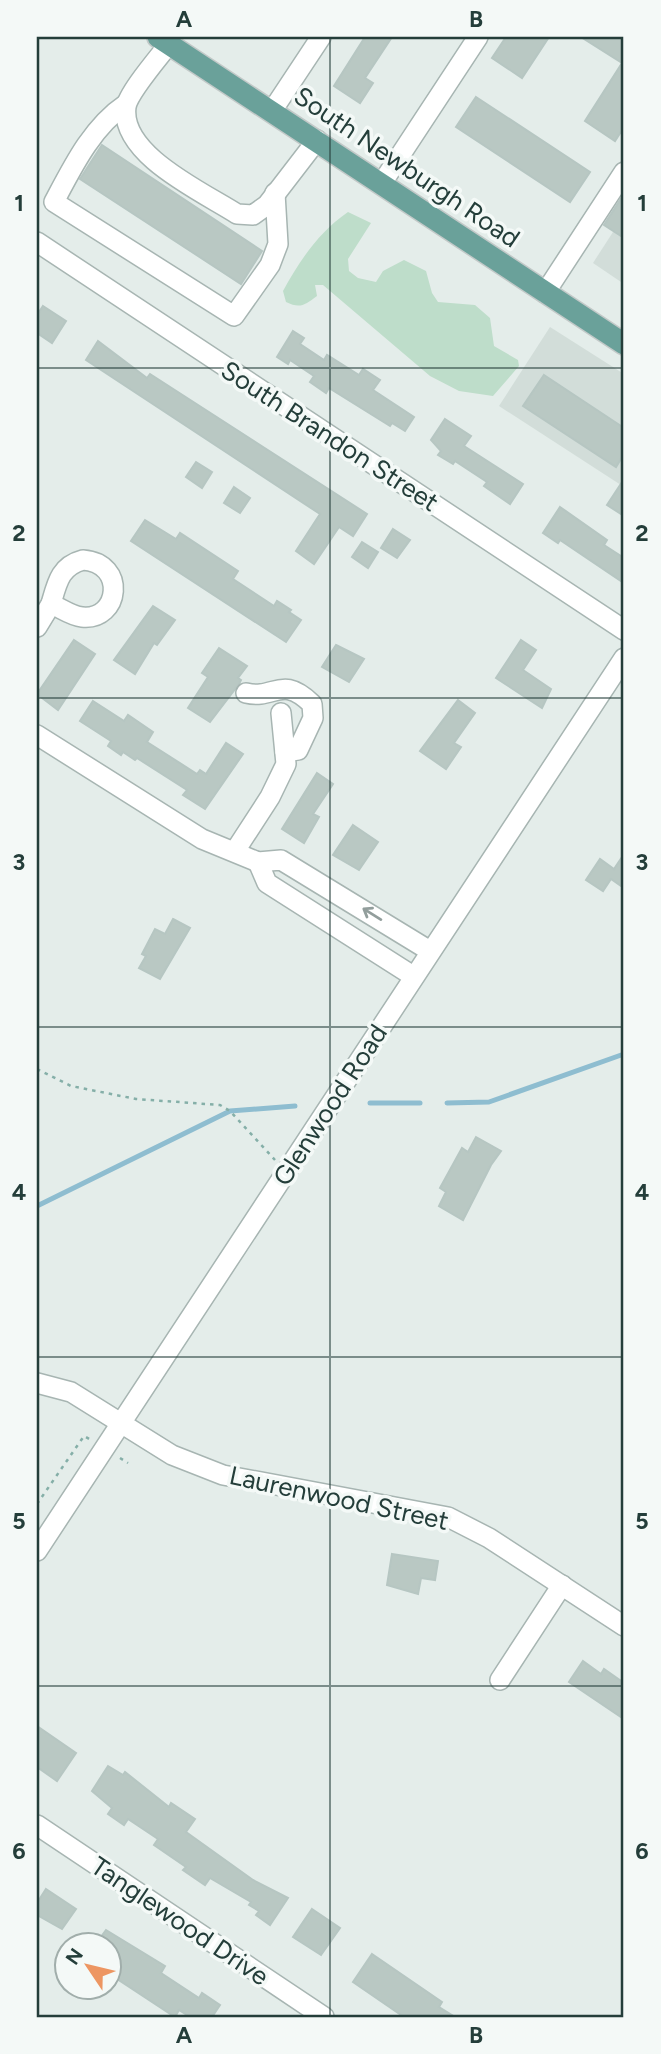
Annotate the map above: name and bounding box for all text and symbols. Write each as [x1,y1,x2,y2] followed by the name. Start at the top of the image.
[176,5,193,33] text: A
[469,5,483,33] text: B
[288,80,526,254] street label: South Newburgh Road
[14,189,24,217] text: 1
[637,189,647,217] text: 1
[215,354,445,518] street label: South Brandon Street
[12,519,26,547] text: 2
[635,519,649,547] text: 2
[13,848,25,876] text: 3
[636,848,648,876] text: 3
[363,907,382,922] one-way arrow
[266,1018,394,1192] street label: Glenwood Road
[12,1178,26,1206] text: 4
[635,1178,649,1206] text: 4
[226,1459,452,1537] street label: Laurenwood Street
[12,1507,26,1535] text: 5
[635,1507,649,1535] text: 5
[12,1837,26,1865] text: 6
[635,1837,649,1865] text: 6
[85,1850,275,1992] street label: Tanglewood Drive
[52,1932,122,2002] north arrow
[61,1944,88,1969] text: N
[176,2021,193,2049] text: A
[469,2021,483,2049] text: B

